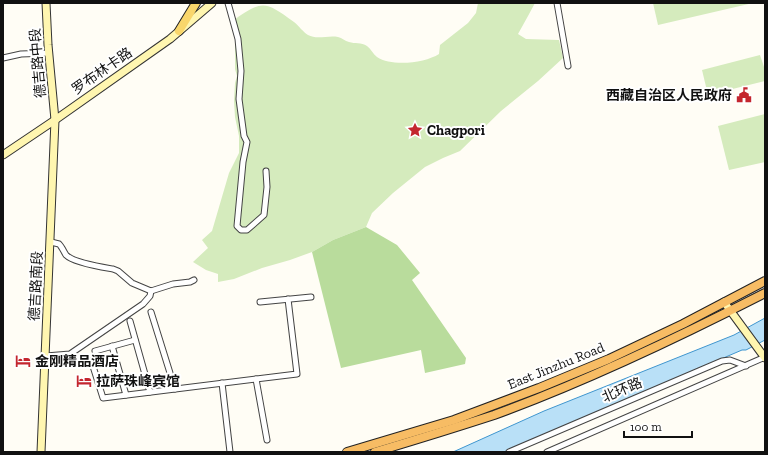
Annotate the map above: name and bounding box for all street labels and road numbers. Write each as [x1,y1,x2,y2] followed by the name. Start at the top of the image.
[26,27,50,99] street label: 德吉路中段
[68,44,136,98] street label: 罗布林卡路
[26,251,46,321] street label: 德吉路南段
[505,339,607,393] street label: East Jinzhu Road
[599,374,645,406] street label: 北环路

